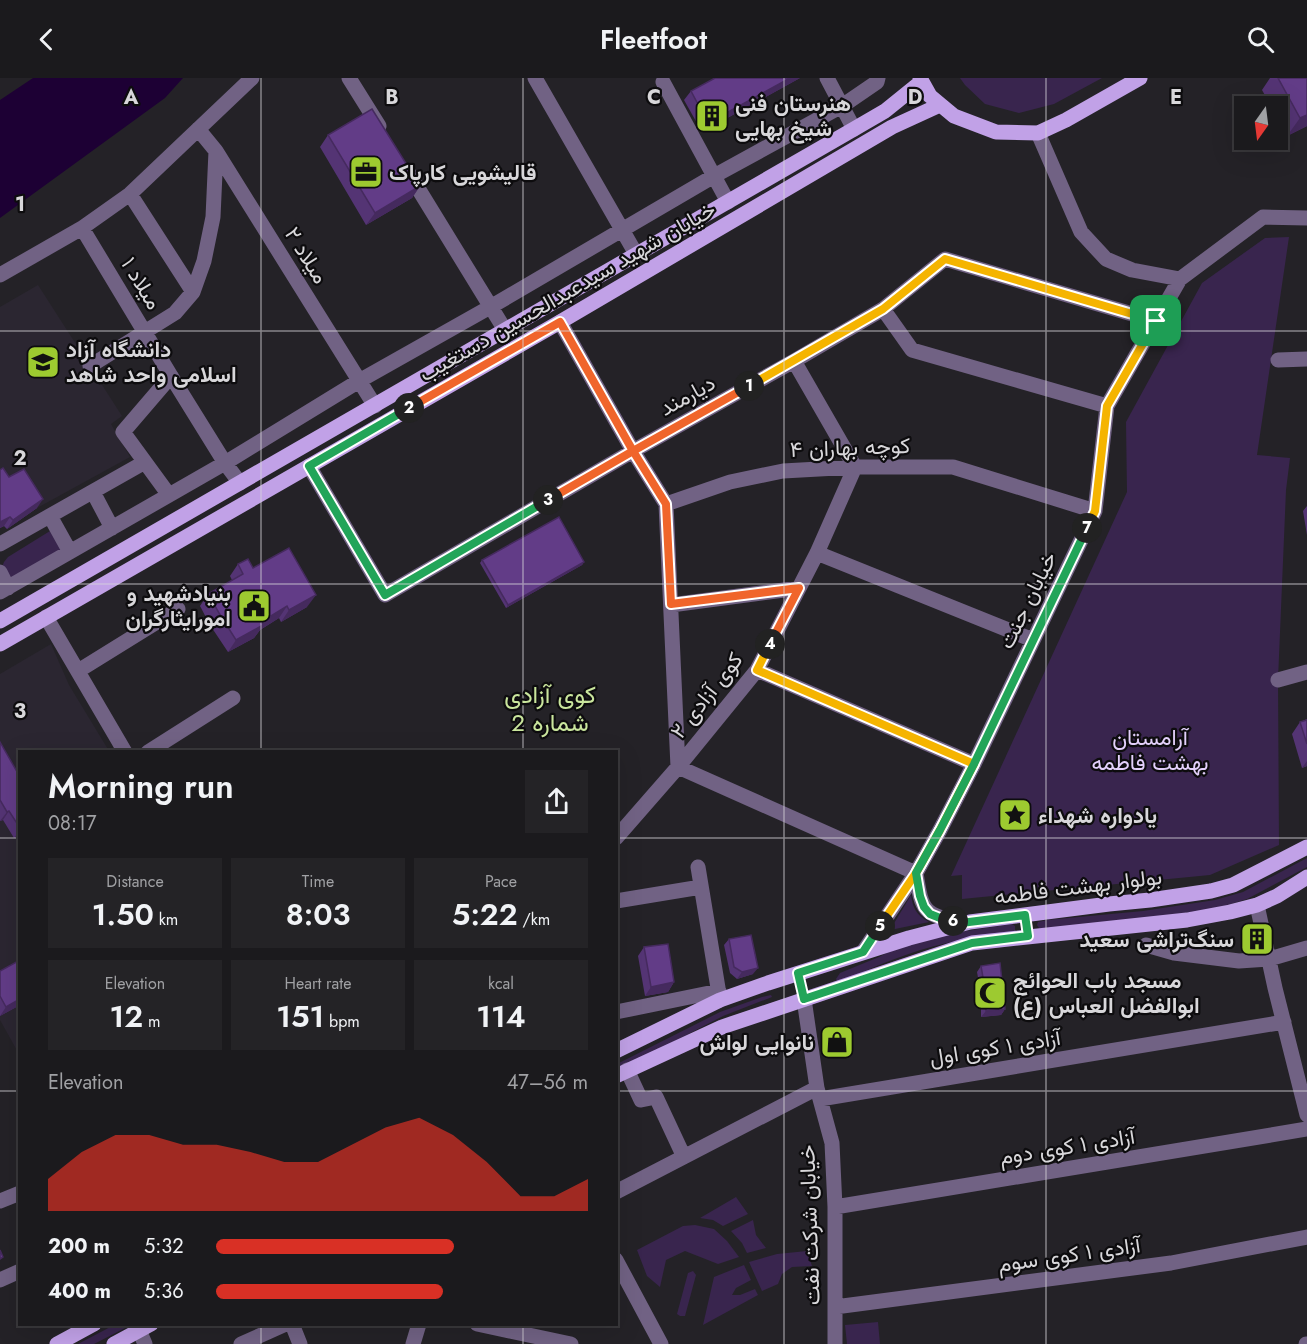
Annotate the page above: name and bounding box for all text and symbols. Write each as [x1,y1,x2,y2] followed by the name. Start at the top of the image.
[600,20,707,59] text: Fleetfoot
[30,23,63,56] icon: back
[1244,23,1277,56] icon: search
[123,83,139,112] text: A
[385,83,399,112] text: B
[647,83,661,112] text: C
[908,83,922,112] text: D
[1170,83,1182,112] text: E
[735,87,851,144] place label: هنرستان فنی شیخ بهایی
[1234,96,1288,150] north arrow
[1234,96,1288,150] map controls
[694,98,730,134] building icon: هنرستان فنی شیخ بهایی
[348,154,384,190] office icon: قالیشویی کارپاک
[389,156,536,188] place label: قالیشویی کارپاک
[15,190,25,219] text: 1
[413,193,721,389] street label: خیابان شهید سیدعبدالحسین دستغیب
[277,220,337,290] street label: میلاد ۲
[114,251,170,315] street label: میلاد ۱
[1130,295,1181,346] pin
[1139,304,1172,337] icon: arrive
[66,333,237,390] place label: دانشگاه آزاد اسلامی واحد شاهد
[25,344,61,380] school or university icon: دانشگاه آزاد اسلامی واحد شاهد
[653,367,721,423] street label: دیارمند
[734,371,764,401] pin: 1
[745,374,753,397] text: 1
[394,393,424,423] pin: 2
[404,396,414,419] text: 2
[789,429,911,465] street label: کوچه بهاران ۴
[13,444,27,473] text: 2
[533,485,563,515] pin: 3
[543,488,553,511] text: 3
[1072,513,1102,543] pin: 7
[1082,516,1092,539] text: 7
[990,546,1064,654] street label: خیابان جنت
[126,577,231,634] place label: بنیادشهید و امورایثارگران
[236,588,272,624] public building icon: بنیادشهید و امورایثارگران
[755,629,785,659] pin: 4
[764,632,776,655] text: 4
[662,645,750,745] street label: کوی آزادی ۲
[504,677,596,740] district label: کوی آزادی شماره 2
[14,697,26,726] text: 3
[1091,721,1209,778] park label: آرامستان بهشت فاطمه
[48,763,234,810] text: Morning run
[525,770,588,833] button: share
[997,797,1033,833] place icon: یادواره شهداء
[1038,799,1157,831] place label: یادواره شهداء
[48,809,96,838] text: 08:17
[992,860,1164,912] street label: بولوار بهشت فاطمه
[106,870,164,893] text: Distance
[302,870,334,893] text: Time
[485,870,517,893] text: Pace
[92,893,154,936] text: 1.50
[286,893,350,936] text: 8:03
[452,893,518,936] text: 5:22
[938,906,968,936] pin: 6
[154,908,178,931] text: km
[518,908,550,931] text: /km
[948,909,958,932] text: 6
[865,911,895,941] pin: 5
[875,914,885,937] text: 5
[1239,921,1275,957] building icon: سنگ‌تراشی سعید
[1080,923,1234,955] place label: سنگ‌تراشی سعید
[1013,964,1200,1021] place label: مسجد باب الحوائج ابوالفضل العباس (ع)
[105,972,165,995] text: Elevation
[285,972,351,995] text: Heart rate
[488,972,514,995] text: kcal
[972,975,1008,1011] mosque icon: مسجد باب الحوائج ابوالفضل العباس (ع)
[110,995,143,1038] text: 12
[276,995,324,1038] text: 151
[476,995,526,1038] text: 114
[143,1010,160,1033] text: m
[324,1010,360,1033] text: bpm
[927,1021,1065,1073] street label: آزادی ۱ کوی اول
[819,1024,855,1060] shop icon: نانوایی لواش
[699,1026,814,1058] place label: نانوایی لواش
[48,1068,123,1097] text: Elevation
[507,1068,588,1097] text: 47–56 m
[997,1119,1139,1173] street label: آزادی ۱ کوی دوم
[790,1144,828,1306] street label: خیابان شرکت نفت
[996,1228,1144,1280] street label: آزادی ۱ کوی سوم
[48,1232,110,1261] text: 200 m
[144,1232,184,1261] text: 5:32
[48,1277,111,1306] text: 400 m
[144,1277,184,1306] text: 5:36

